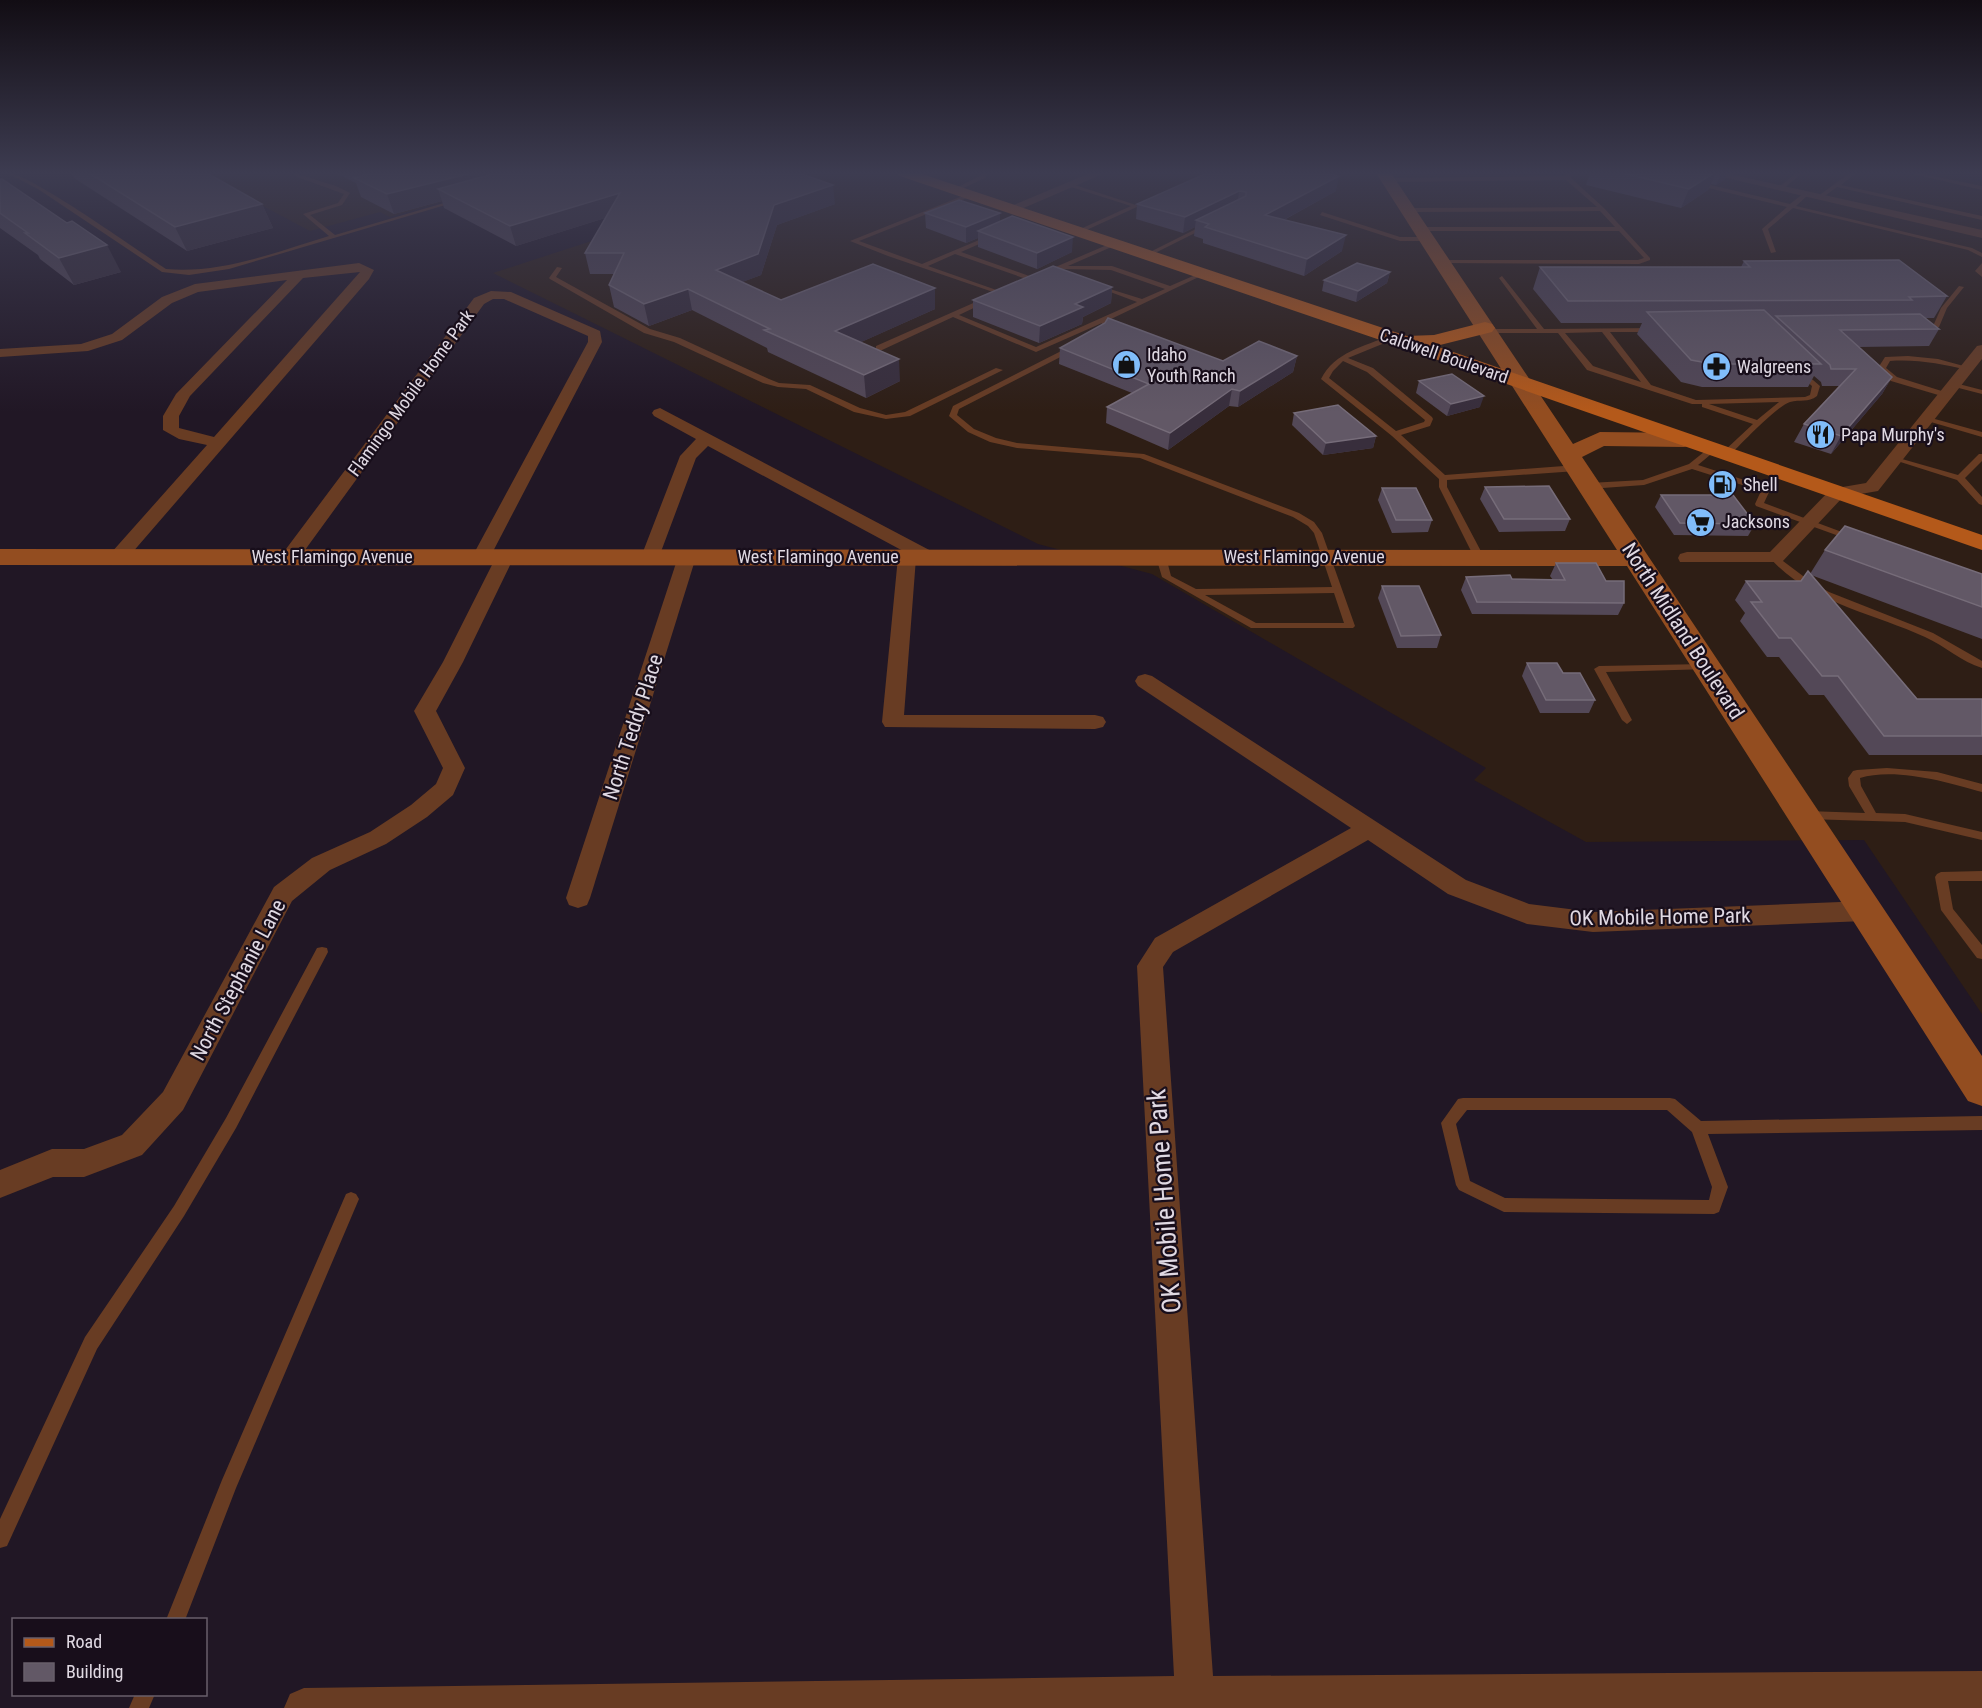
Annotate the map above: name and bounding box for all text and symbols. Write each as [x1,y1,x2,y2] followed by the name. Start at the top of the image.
[343,305,478,480] street label: Flamingo Mobile Home Park
[1377,324,1511,387] street label: Caldwell Boulevard
[1147,344,1236,386] place label: Idaho Youth Ranch
[1110,349,1142,381] shop icon: Idaho Youth Ranch
[1700,351,1732,383] pharmacy icon: Walgreens
[1737,356,1811,377] place label: Walgreens
[1804,419,1836,451] restaurant icon: Papa Murphy's
[1841,424,1945,445] place label: Papa Murphy's
[1706,469,1738,501] fuel station icon: Shell
[1743,474,1778,495] place label: Shell
[1685,506,1717,538] supermarket icon: Jacksons
[1722,511,1790,532] place label: Jacksons
[1617,538,1749,724] street label: North Midland Boulevard
[251,546,413,567] street label: West Flamingo Avenue
[737,546,899,567] street label: West Flamingo Avenue
[1223,546,1385,567] street label: West Flamingo Avenue
[598,651,668,803] street label: North Teddy Place
[185,895,291,1065] street label: North Stephanie Lane
[1569,903,1751,931] street label: OK Mobile Home Park
[1141,1088,1187,1314] street label: OK Mobile Home Park
[12,1618,207,1696] legend
[66,1631,102,1652] text: Road
[66,1661,123,1682] text: Building

